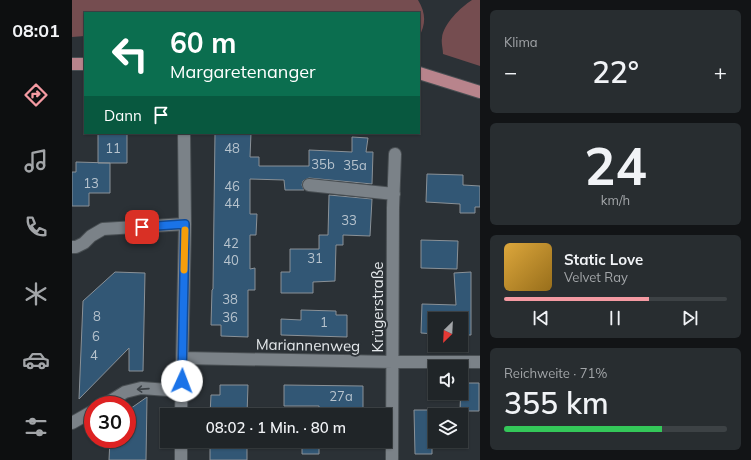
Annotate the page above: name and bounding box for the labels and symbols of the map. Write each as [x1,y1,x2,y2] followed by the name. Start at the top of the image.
[105,140,121,156] house number: 11
[224,140,240,156] house number: 48
[311,156,335,172] house number: 35b
[343,157,367,173] house number: 35a
[83,175,99,191] house number: 13
[224,178,240,194] house number: 46
[224,195,240,211] house number: 44
[125,210,159,244] pin
[341,212,357,228] house number: 33
[223,235,239,251] house number: 42
[307,250,323,266] house number: 31
[223,252,239,268] house number: 40
[368,262,387,352] street label: Krügerstraße
[222,291,238,307] house number: 38
[93,308,101,324] house number: 8
[222,309,238,325] house number: 36
[428,312,468,352] north arrow
[320,314,328,330] house number: 1
[92,328,100,344] house number: 6
[256,335,360,355] street label: Mariannenweg
[90,347,98,363] house number: 4
[161,360,203,402] position arrow
[137,385,150,392] one-way arrow
[329,388,353,404] house number: 27a
[84,396,136,448] speed limit sign: 30

